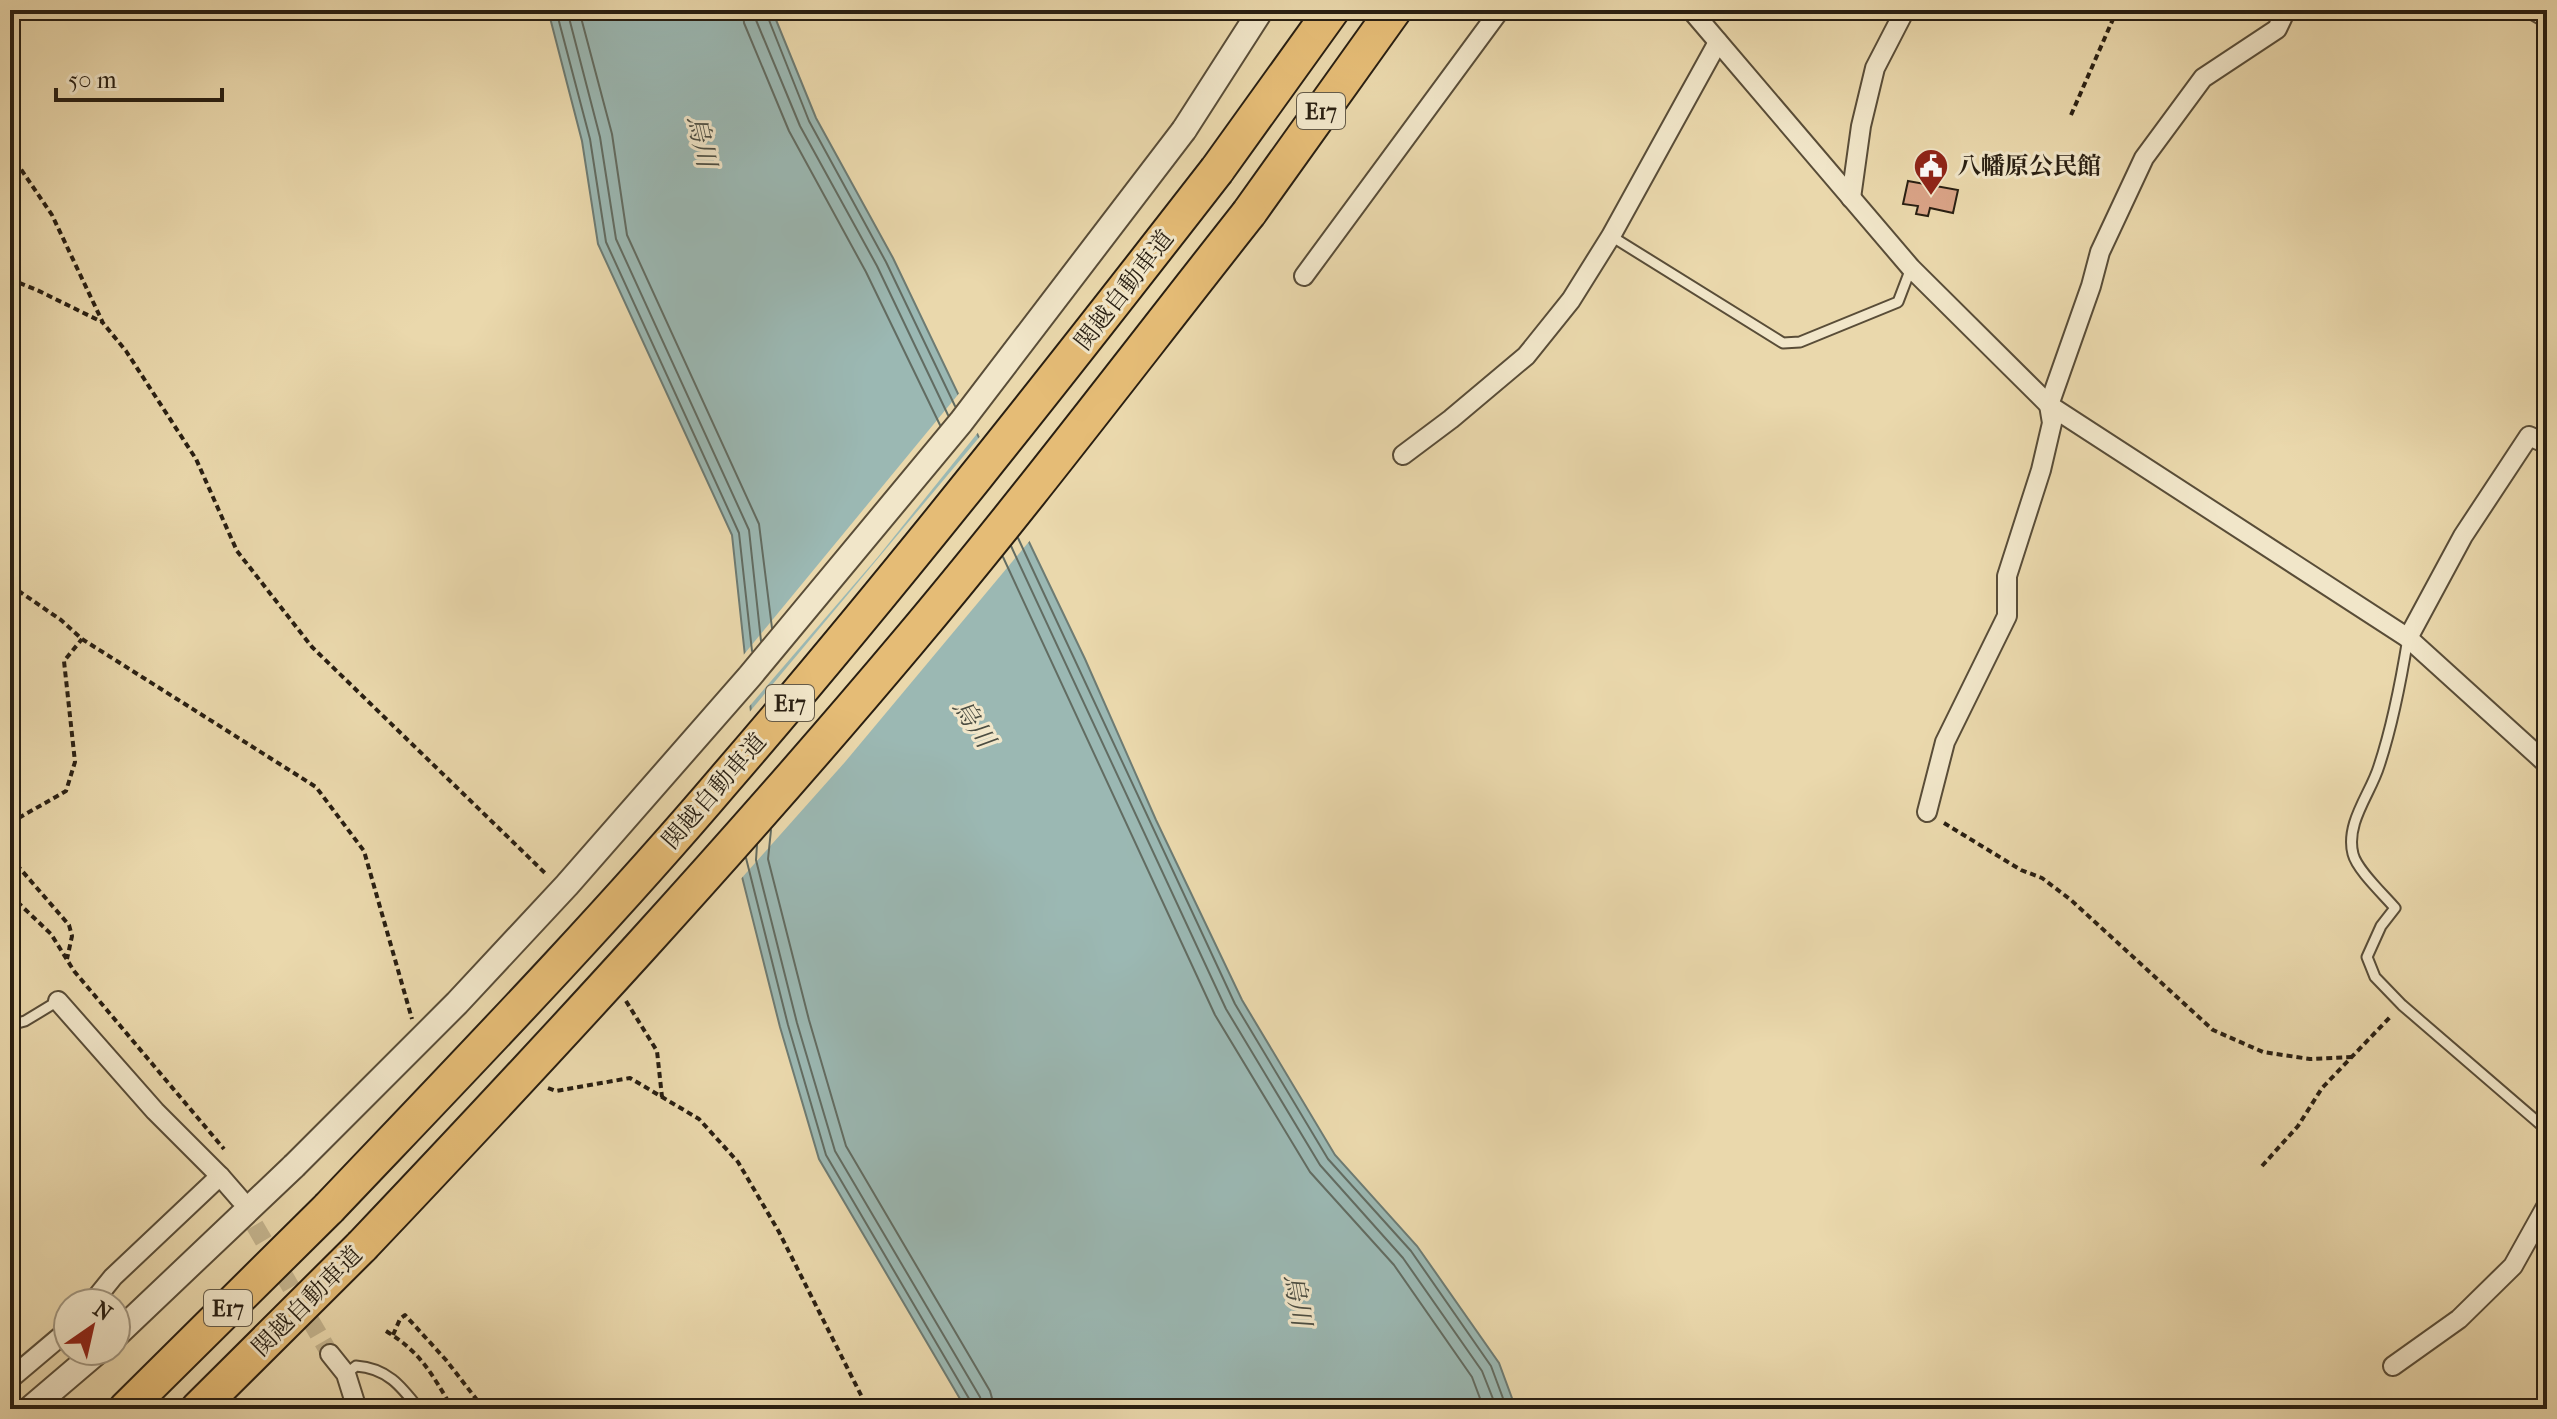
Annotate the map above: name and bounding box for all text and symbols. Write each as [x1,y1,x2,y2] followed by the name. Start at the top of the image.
[56,52,222,102] scale bar
[68,66,117,94] text: 50 m
[1297,93,1345,129] road number: E17
[681,112,723,173] water label: 烏川
[1912,147,1950,197] public building icon: 八幡原公民館
[1957,152,2101,180] place label: 八幡原公民館
[1069,225,1179,355] street label: 関越自動車道
[766,685,814,721] road number: E17
[946,693,1003,756] water label: 烏川
[656,727,772,855] street label: 関越自動車道
[246,1240,368,1362] street label: 関越自動車道
[1278,1272,1318,1331] water label: 烏川
[52,1287,132,1367] north arrow
[204,1290,252,1326] road number: E17
[88,1296,117,1327] text: N

